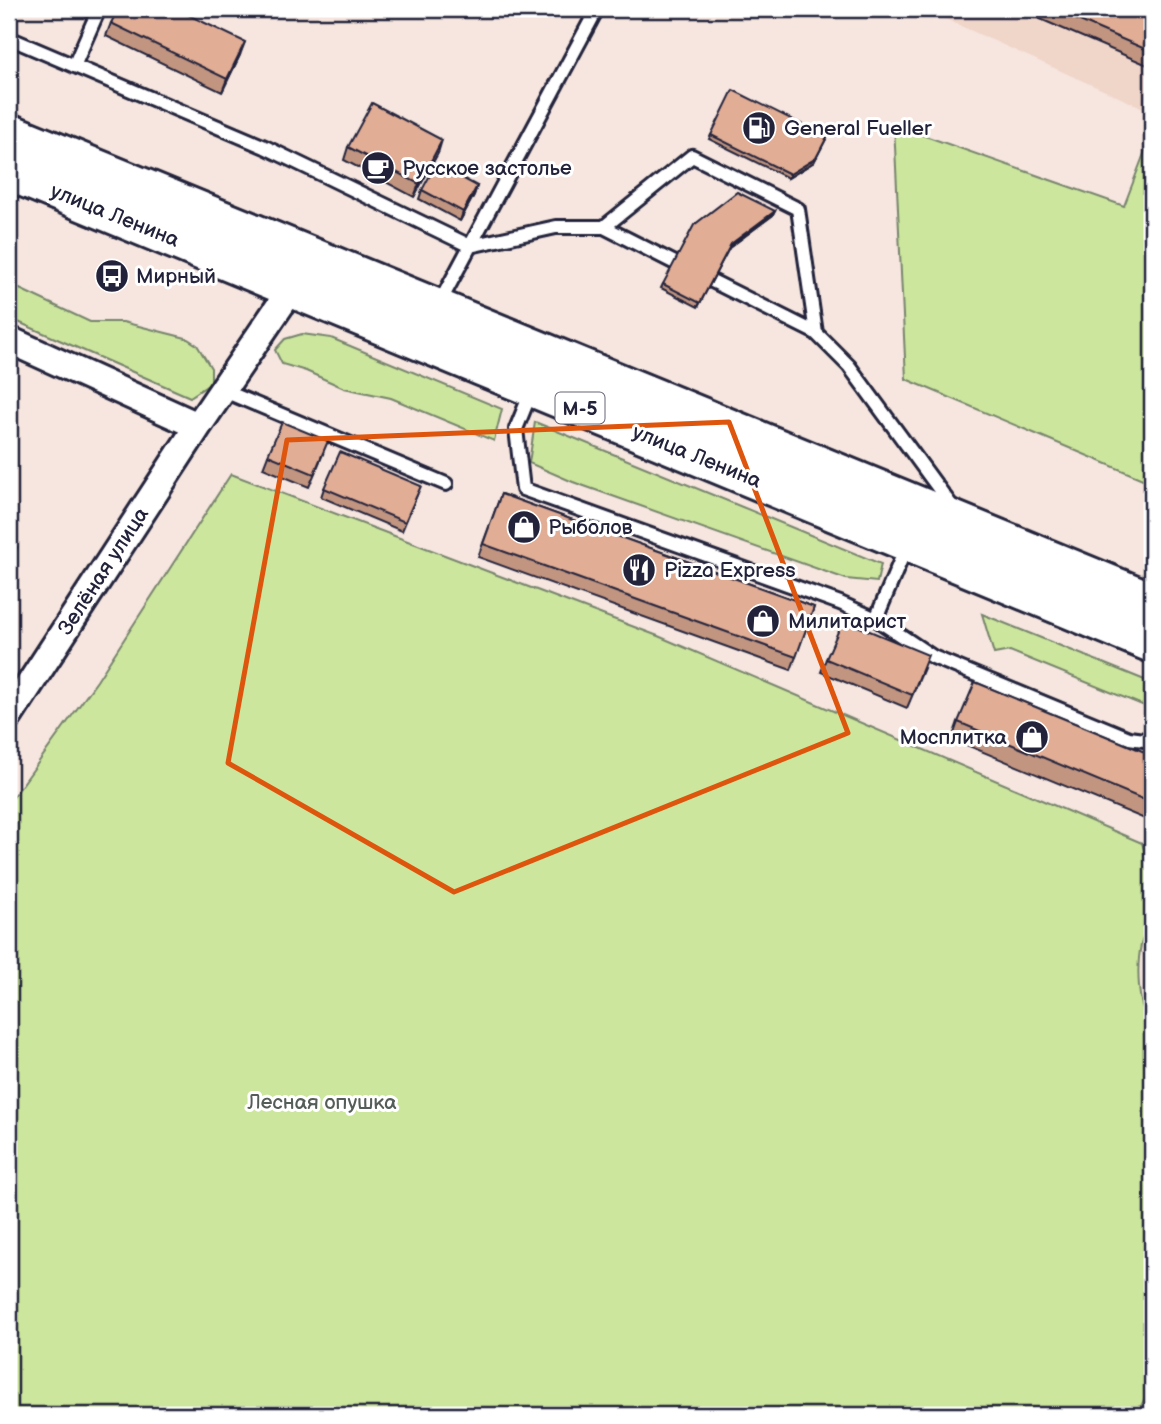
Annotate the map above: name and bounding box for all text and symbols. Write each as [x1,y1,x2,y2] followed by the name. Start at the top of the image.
[740,109,778,147] fuel station icon: General Fueller
[784,116,932,141] place label: General Fueller
[359,149,397,187] cafe icon: Русское застолье
[402,156,572,181] place label: Русское застолье
[47,178,183,253] street label: улица Ленина
[93,257,131,295] bus stop icon: Мирный
[136,264,216,289] place label: Мирный
[556,392,604,424] road number: М-5
[629,419,765,494] street label: улица Ленина
[53,502,154,640] street label: Зелёная улица
[505,508,543,546] shop icon: Рыболов
[548,515,633,540] place label: Рыболов
[620,551,658,589] restaurant icon: Pizza Express
[664,558,796,583] place label: Pizza Express
[744,602,782,640] shop icon: Милитарист
[788,609,907,634] place label: Милитарист
[1013,718,1051,756] shop icon: Мосплитка
[899,725,1008,750] place label: Мосплитка
[246,1090,397,1115] park label: Лесная опушка

